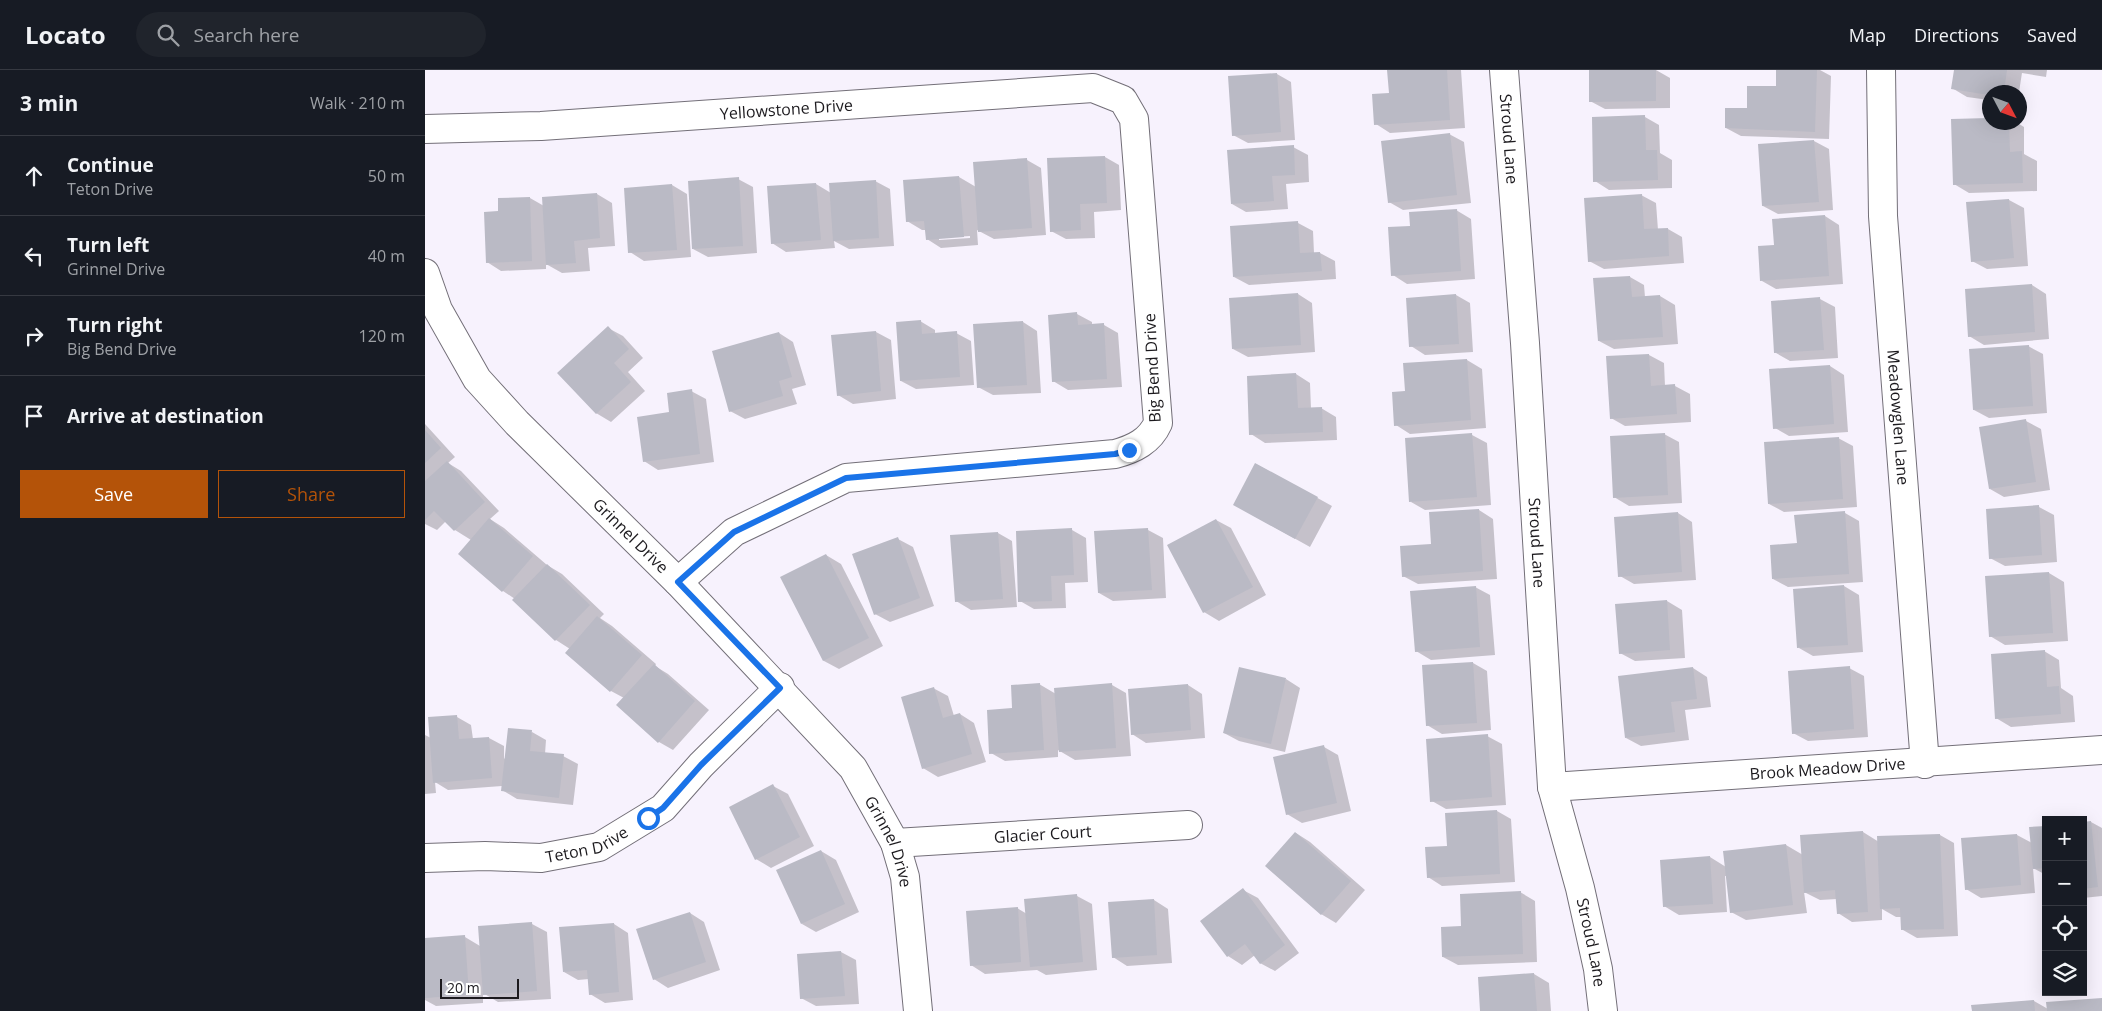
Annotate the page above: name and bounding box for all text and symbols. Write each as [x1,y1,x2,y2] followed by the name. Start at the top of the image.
[136,12,486,57] search box
[25,18,106,51] text: Locato
[154,21,182,49] icon: search
[194,22,299,48] text: Search here
[1849,23,1886,47] text: Map
[1914,23,1999,47] text: Directions
[2027,23,2077,47] text: Saved
[1982,85,2027,130] north arrow
[20,89,78,117] text: 3 min
[310,92,405,114] text: Walk · 210 m
[1495,93,1524,185] street label: Stroud Lane
[719,94,854,125] street label: Yellowstone Drive
[67,152,154,178] text: Continue
[20,162,48,190] icon: ahead
[368,165,405,187] text: 50 m
[67,178,153,200] text: Teton Drive
[67,232,149,258] text: Turn left
[20,242,48,270] icon: left
[368,245,405,267] text: 40 m
[67,258,165,280] text: Grinnel Drive
[67,312,162,338] text: Turn right
[1138,313,1166,423] street label: Big Bend Drive
[20,322,48,350] icon: right
[359,325,405,347] text: 120 m
[67,338,176,360] text: Big Bend Drive
[1882,349,1915,486] street label: Meadowglen Lane
[20,402,48,430] icon: arrive
[67,403,264,429] text: Arrive at destination
[1118,439,1141,462] route end
[20,470,208,518] button: Save
[218,470,405,518] button: Share
[588,493,674,578] street label: Grinnel Drive
[1523,497,1551,589] street label: Stroud Lane
[1749,752,1906,785] street label: Brook Meadow Drive
[860,792,917,888] street label: Grinnel Drive
[637,807,660,830] route start
[2042,816,2087,996] map controls
[2042,816,2087,861] button: +
[993,820,1092,848] street label: Glacier Court
[544,821,632,868] street label: Teton Drive
[2042,861,2087,906] button: −
[1572,896,1611,988] street label: Stroud Lane
[2042,906,2087,951] button: locate
[2042,951,2087,996] button: layers
[440,976,519,999] scale bar
[447,978,480,997] text: 20 m

